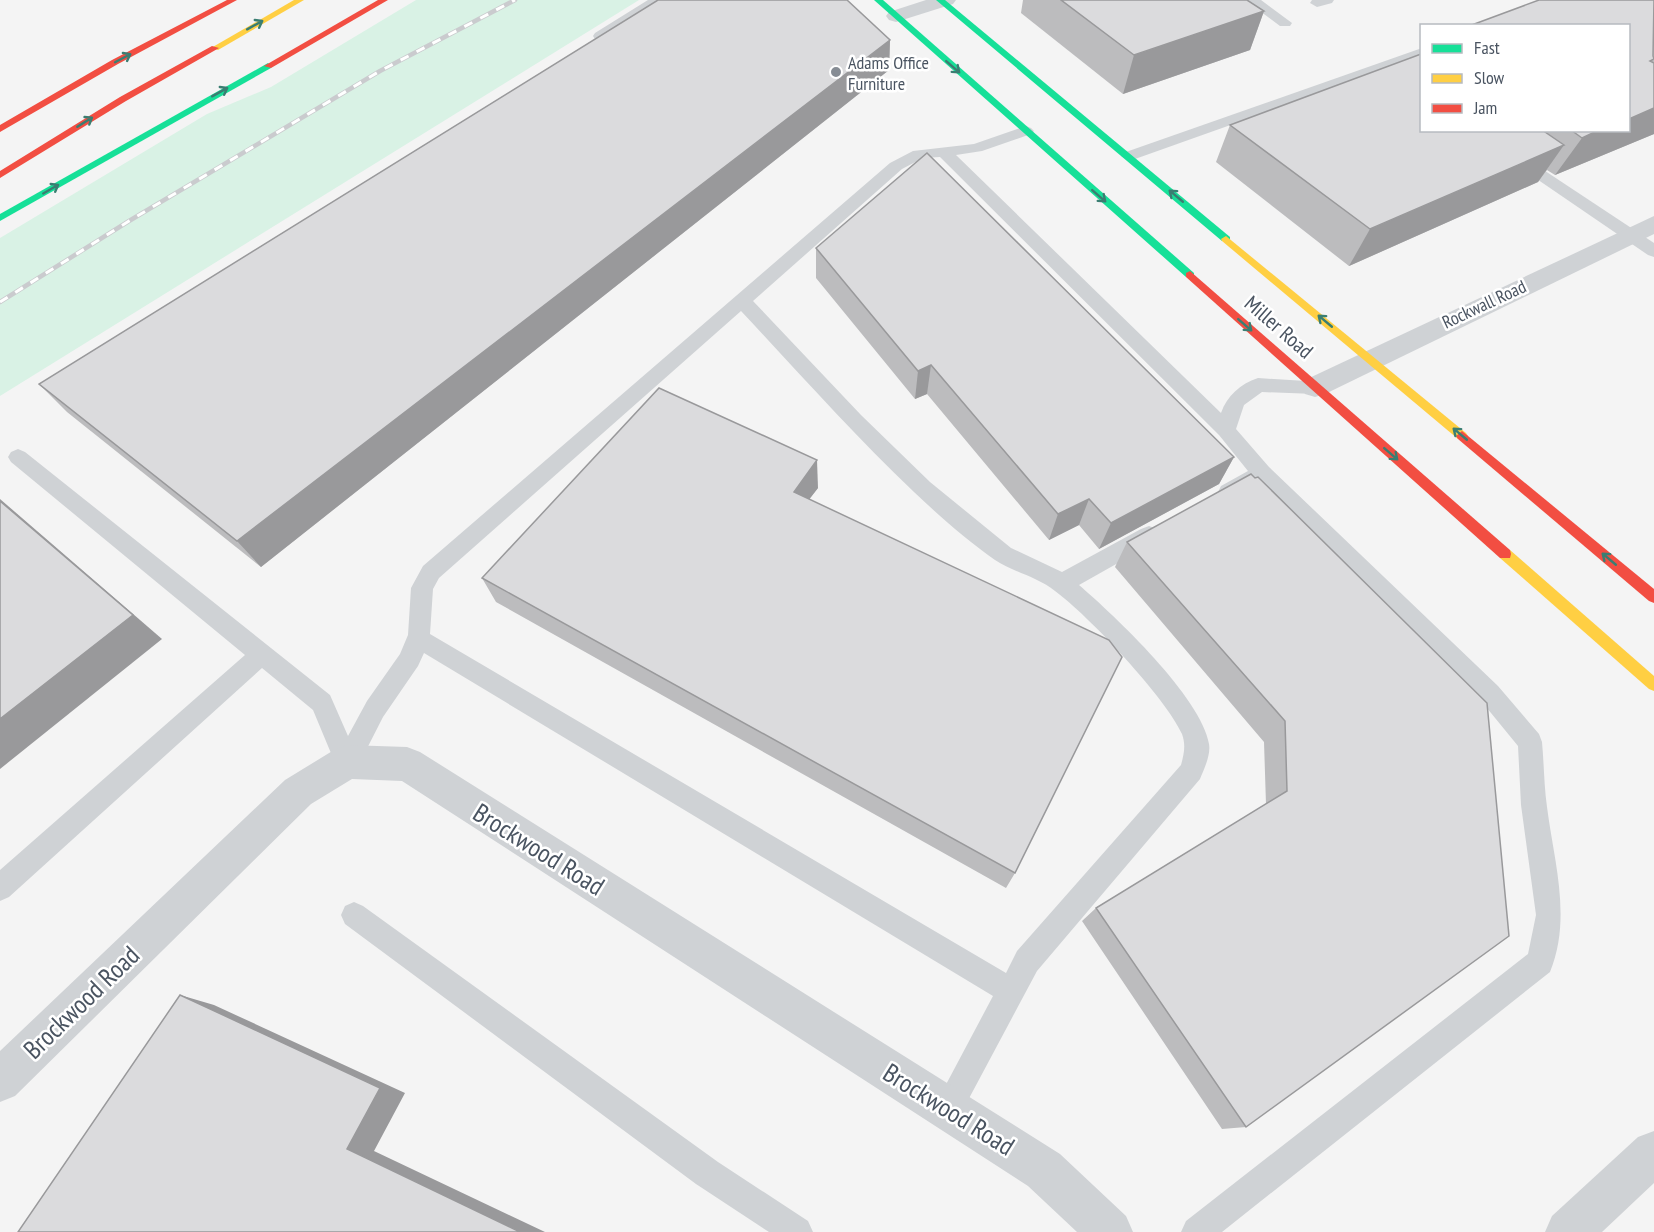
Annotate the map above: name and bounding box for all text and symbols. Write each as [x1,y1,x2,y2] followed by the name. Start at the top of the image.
[246,19,263,31] one-way arrow
[1420,24,1630,132] legend
[1474,36,1500,59] text: Fast
[848,51,929,95] place label: Adams Office Furniture
[114,52,132,63] one-way arrow
[945,60,960,74] one-way arrow
[829,65,843,79] marker: Adams Office Furniture
[1474,66,1505,89] text: Slow
[211,86,228,98] one-way arrow
[1473,96,1497,119] text: Jam
[76,116,93,128] one-way arrow
[42,182,59,194] one-way arrow
[1091,189,1106,203] one-way arrow
[1168,189,1184,202] one-way arrow
[1438,275,1530,333] street label: Rockwall Road
[1239,290,1319,364] street label: Miller Road
[1318,314,1333,328] one-way arrow
[1237,318,1252,332] one-way arrow
[1452,427,1468,440] one-way arrow
[1383,447,1398,461] one-way arrow
[1601,553,1617,566] one-way arrow
[467,796,611,902] street label: Brockwood Road
[16,938,146,1066] street label: Brockwood Road
[877,1056,1021,1162] street label: Brockwood Road

